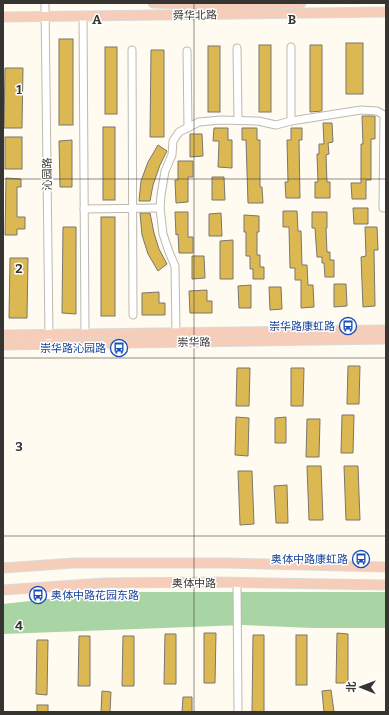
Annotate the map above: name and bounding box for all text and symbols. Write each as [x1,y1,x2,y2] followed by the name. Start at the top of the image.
[173,9,217,22] street label: 舜华北路
[92,12,102,27] text: A
[288,12,296,27] text: B
[16,82,22,97] text: 1
[41,157,54,191] street label: 沁园路
[15,261,23,276] text: 2
[338,316,358,336] bus stop icon: 崇华路康虹路
[269,320,335,333] place label: 崇华路康虹路
[177,336,211,349] street label: 崇华路
[109,338,129,358] bus stop icon: 崇华路沁园路
[40,342,106,355] place label: 崇华路沁园路
[15,439,23,454] text: 3
[351,549,371,569] bus stop icon: 奥体中路康虹路
[271,553,348,566] place label: 奥体中路康虹路
[172,577,216,590] street label: 奥体中路
[28,585,48,605] bus stop icon: 奥体中路花园东路
[51,589,139,602] place label: 奥体中路花园东路
[15,618,23,633] text: 4
[341,667,381,707] north arrow
[345,681,358,692] text: 北

